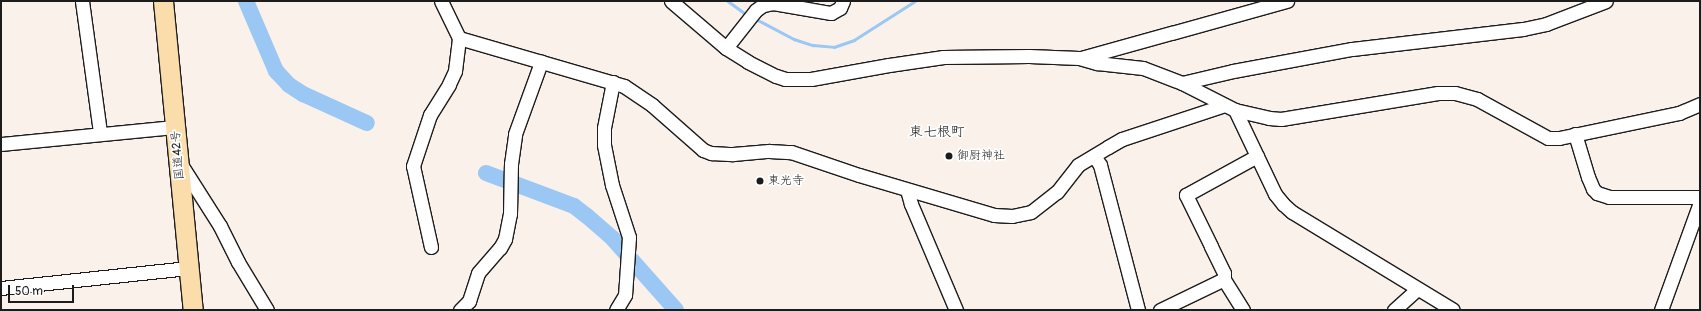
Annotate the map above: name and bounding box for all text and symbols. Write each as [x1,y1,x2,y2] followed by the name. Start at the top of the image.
[909,124,965,140] district label: 東七根町
[169,130,187,180] street label: 国道42号
[957,149,1005,163] place label: 御厨神社
[944,151,954,161] marker: 御厨神社
[768,174,804,188] place label: 東光寺
[755,176,765,186] marker: 東光寺
[10,277,76,303] scale bar
[15,284,43,299] text: 50 m

